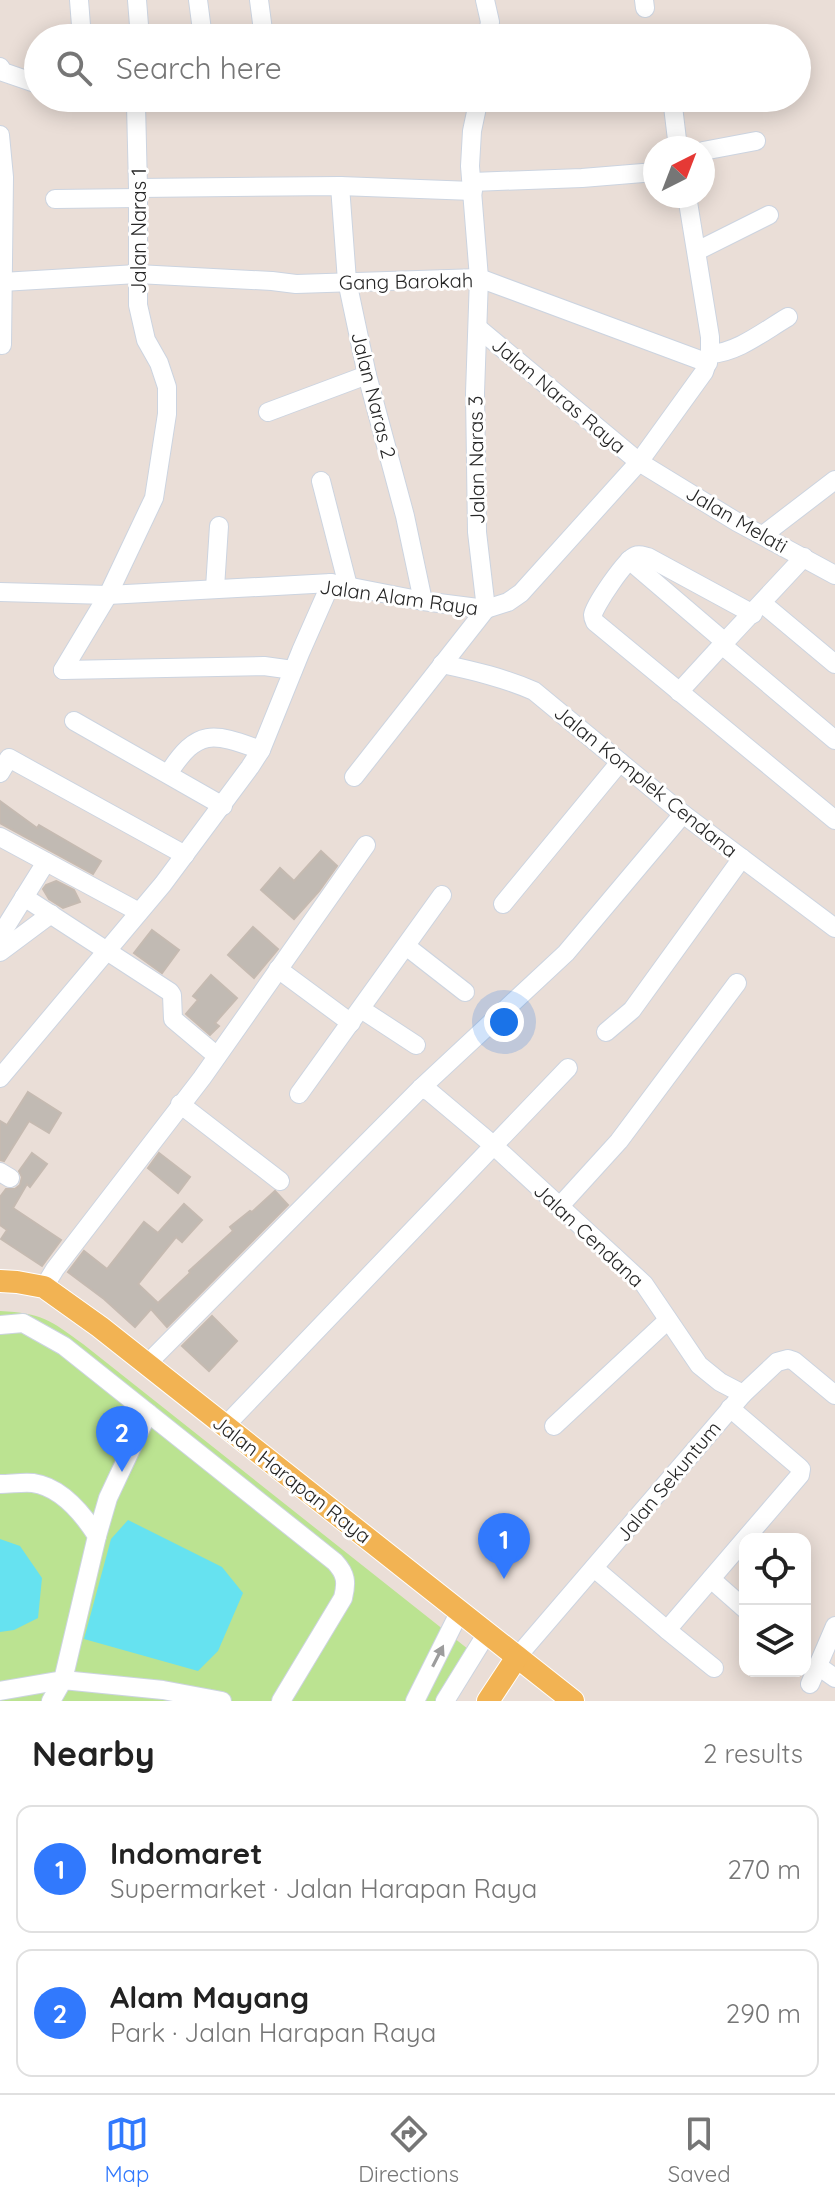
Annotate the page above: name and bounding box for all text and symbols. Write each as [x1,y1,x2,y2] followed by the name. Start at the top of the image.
[24,24,811,112] search box
[52,46,96,90] icon: search
[116,49,282,87] text: Search here
[643,136,715,208] north arrow
[126,168,151,294] street label: Jalan Naras 1
[339,267,473,295] street label: Gang Barokah
[346,329,402,461] street label: Jalan Naras 2
[487,332,631,458] street label: Jalan Naras Raya
[462,395,490,525] street label: Jalan Naras 3
[682,480,792,558] street label: Jalan Melati
[318,574,480,620] street label: Jalan Alam Raya
[549,699,743,863] street label: Jalan Komplek Cendana
[484,1002,524,1042] your location
[529,1178,649,1292] street label: Jalan Cendana
[96,1406,148,1472] pin: 2
[208,1410,376,1548] street label: Jalan Harapan Raya
[610,1416,726,1546] street label: Jalan Sekuntum
[478,1513,530,1579] pin: 1
[739,1533,811,1677] map controls
[739,1533,811,1605] button: locate
[739,1605,811,1677] button: layers
[431,1645,444,1668] one-way arrow
[32,1732,155,1775] text: Nearby
[703,1737,803,1770] text: 2 results
[110,1834,263,1872] text: Indomaret
[55,1853,65,1886] text: 1
[727,1853,801,1886] text: 270 m
[110,1872,537,1905] text: Supermarket · Jalan Harapan Raya
[110,1978,309,2016] text: Alam Mayang
[53,1997,67,2030] text: 2
[726,1997,801,2030] text: 290 m
[110,2016,436,2049] text: Park · Jalan Harapan Raya
[104,2112,149,2188] tab: Map
[358,2112,459,2188] tab: Directions
[668,2112,731,2188] tab: Saved

